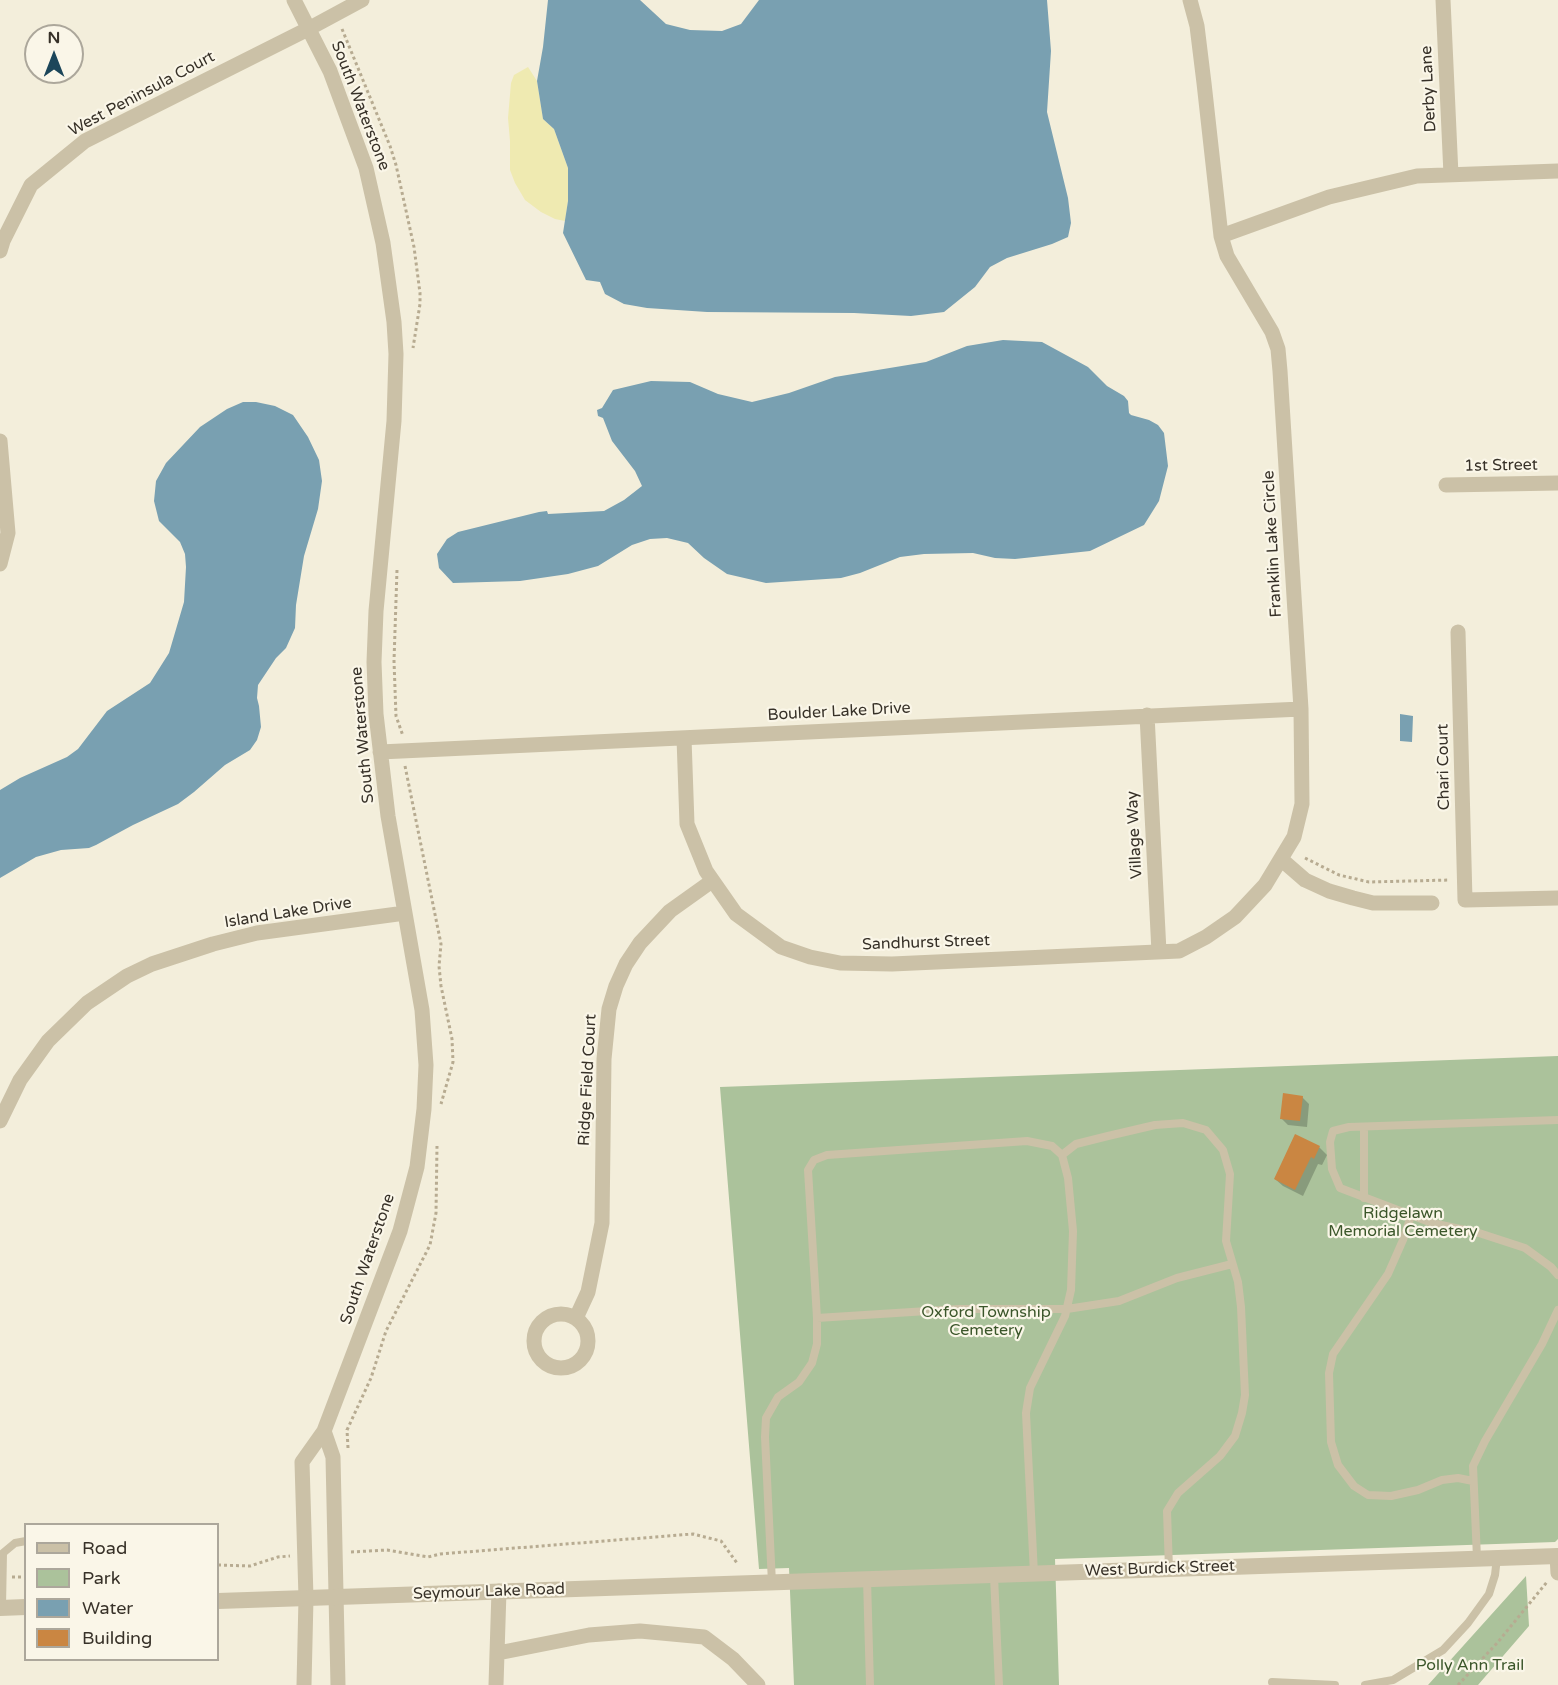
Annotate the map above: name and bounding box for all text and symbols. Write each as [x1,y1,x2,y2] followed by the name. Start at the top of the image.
[24,24,84,84] north arrow
[48,28,60,48] text: N
[326,39,394,173] street label: South Waterstone
[1417,45,1441,133] street label: Derby Lane
[66,47,218,141] street label: West Peninsula Court
[1464,456,1538,476] street label: 1st Street
[1260,470,1286,618] street label: Franklin Lake Circle
[347,666,379,804] street label: South Waterstone
[767,699,911,725] street label: Boulder Lake Drive
[1434,723,1454,811] street label: Chari Court
[1123,790,1147,880] street label: Village Way
[223,893,353,933] street label: Island Lake Drive
[862,931,990,955] street label: Sandhurst Street
[575,1013,601,1147] street label: Ridge Field Court
[337,1191,399,1327] street label: South Waterstone
[1328,1204,1478,1242] park label: Ridgelawn Memorial Cemetery
[921,1303,1051,1341] park label: Oxford Township Cemetery
[24,1523,219,1661] legend
[82,1537,127,1559] text: Road
[1085,1557,1235,1581] street label: West Burdick Street
[82,1567,120,1589] text: Park
[413,1580,565,1604] street label: Seymour Lake Road
[82,1597,133,1619] text: Water
[82,1627,152,1649] text: Building
[1416,1656,1524,1676] park label: Polly Ann Trail

